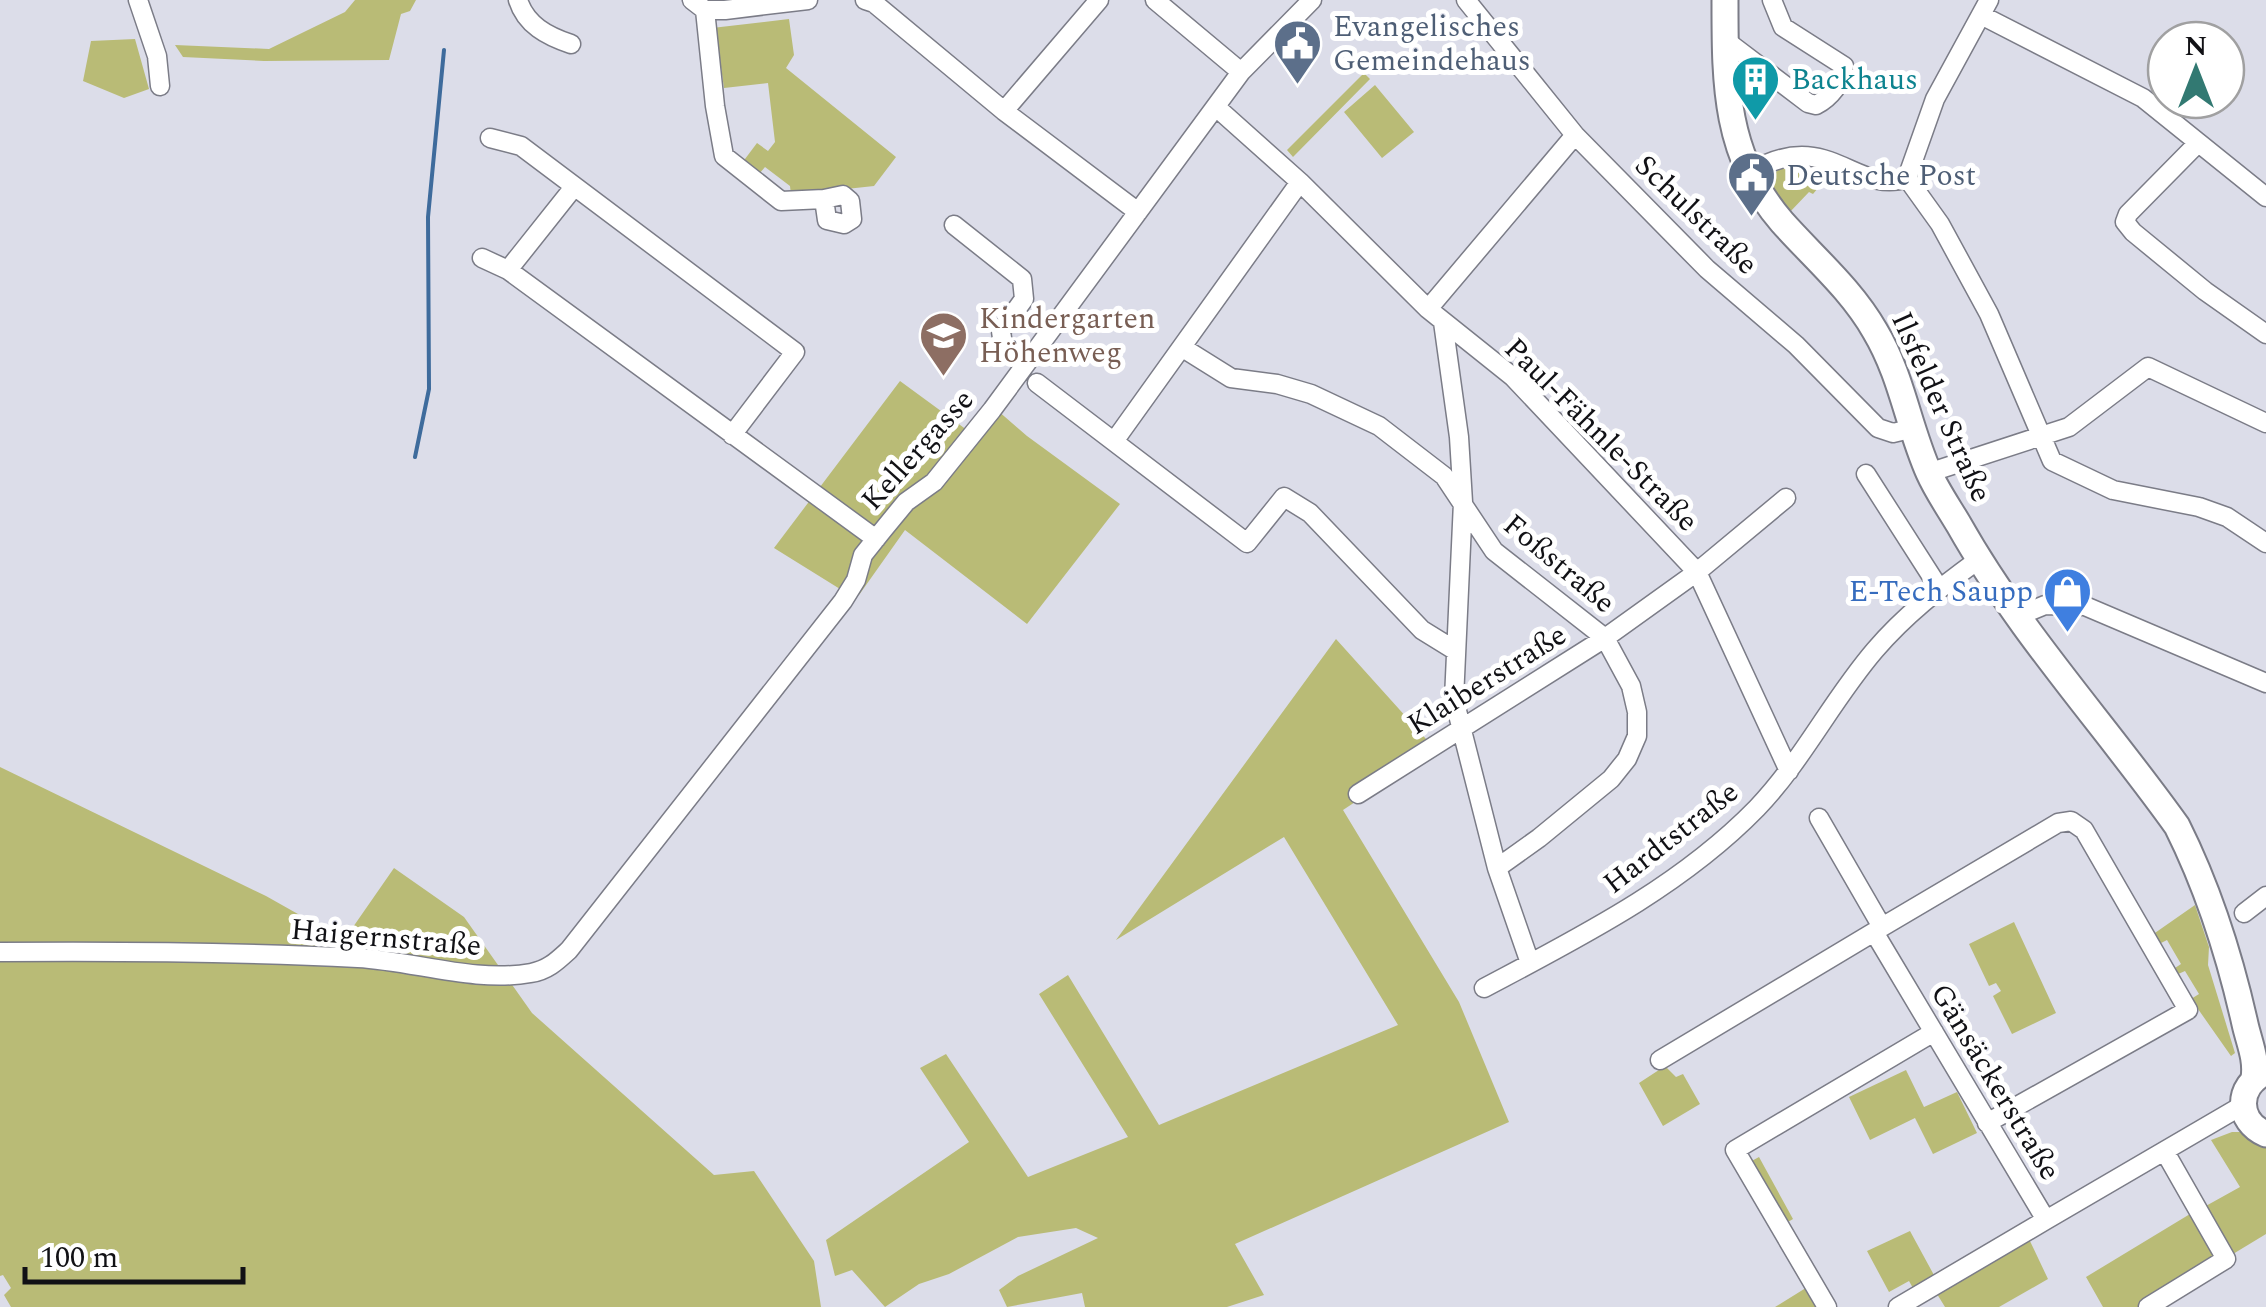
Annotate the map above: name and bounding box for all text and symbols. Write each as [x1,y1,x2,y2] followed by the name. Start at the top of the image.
[1333,4,1531,84] place label: Evangelisches Gemeindehaus
[1272,18,1324,86] public building icon: Evangelisches Gemeindehaus
[2146,20,2246,120] north arrow
[2185,25,2207,68] text: N
[1730,54,1782,122] building icon: Backhaus
[1791,57,1918,103] place label: Backhaus
[1624,144,1768,286] street label: Schulstraße
[1725,150,1777,218] public building icon: Deutsche Post
[1786,153,1976,199] place label: Deutsche Post
[979,296,1156,376] place label: Kindergarten Höhenweg
[1878,304,2004,510] street label: Ilsfelder Straße
[918,310,970,378] school or university icon: Kindergarten Höhenweg
[1493,327,1709,543] street label: Paul-Fähnle-Straße
[851,379,985,521] street label: Kellergasse
[1493,503,1625,625] street label: Foßstraße
[2042,566,2094,634] shop icon: E-Tech Saupp
[1849,569,2033,615] place label: E-Tech Saupp
[1398,613,1576,747] street label: Klaiberstraße
[1593,770,1749,906] street label: Hardtstraße
[289,907,483,969] street label: Haigernstraße
[1918,975,2072,1189] street label: Gänsäckerstraße
[25,1222,242,1284] scale bar
[40,1235,118,1281] text: 100 m

